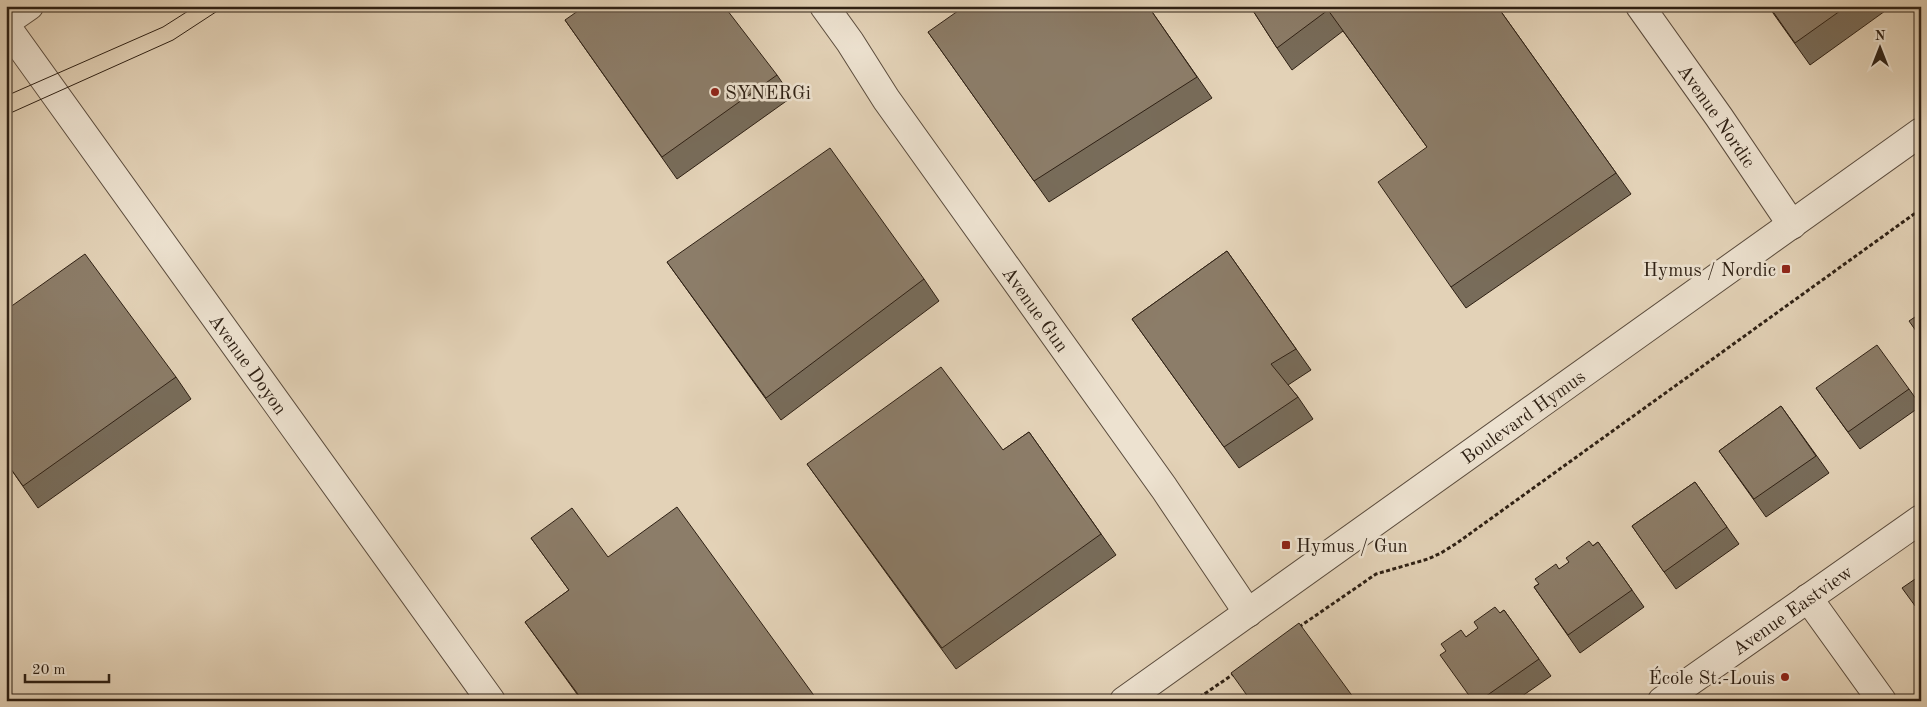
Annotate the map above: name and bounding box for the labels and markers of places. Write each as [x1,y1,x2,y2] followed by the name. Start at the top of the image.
[725,85,811,104] place label: SYNERGi
[709,86,721,98] marker: SYNERGi
[1643,262,1776,281] place label: Hymus / Nordic
[1780,263,1792,275] marker: Hymus / Nordic
[1296,538,1408,557] place label: Hymus / Gun
[1280,539,1292,551] marker: Hymus / Gun
[1649,666,1775,689] place label: École St.-Louis
[1779,671,1791,683] marker: École St.-Louis

